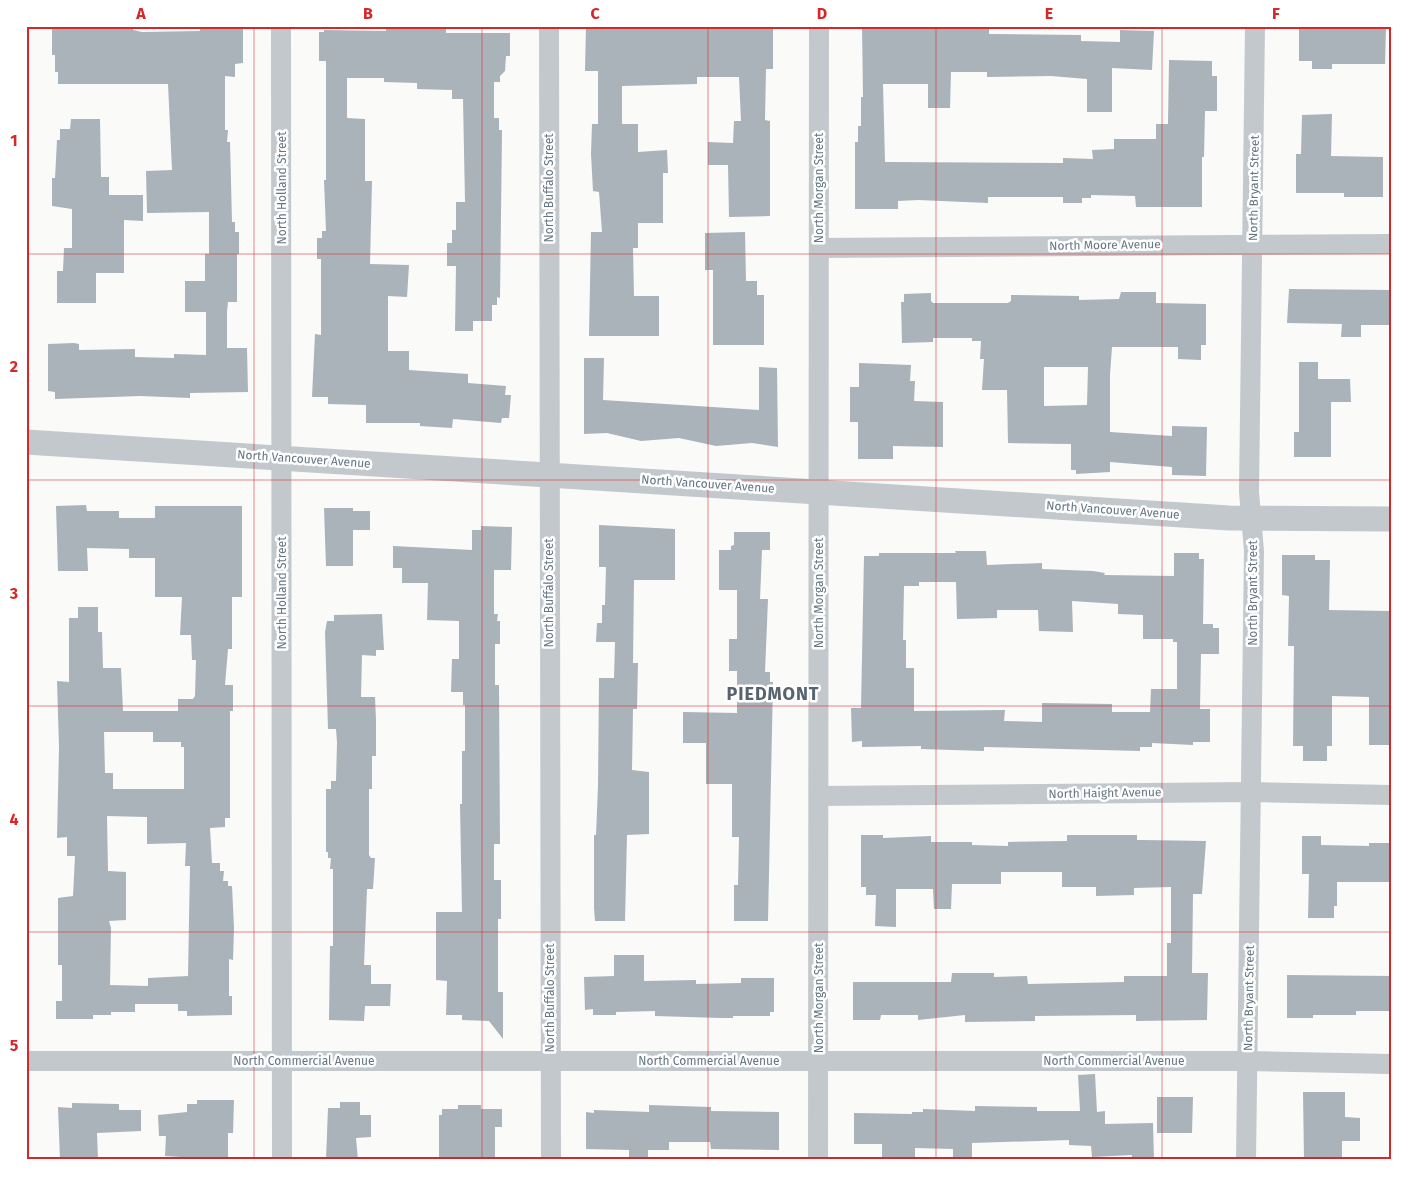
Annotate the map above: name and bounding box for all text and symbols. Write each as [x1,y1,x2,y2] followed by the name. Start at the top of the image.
[135,4,146,23] text: A
[363,4,373,23] text: B
[590,4,600,23] text: C
[817,4,827,23] text: D
[1045,4,1053,23] text: E
[1272,4,1280,23] text: F
[10,131,18,150] text: 1
[275,131,289,245] street label: North Holland Street
[812,132,826,243] street label: North Morgan Street
[542,133,556,243] street label: North Buffalo Street
[1246,134,1262,241] street label: North Bryant Street
[1049,237,1161,253] street label: North Moore Avenue
[10,357,18,376] text: 2
[237,447,371,471] street label: North Vancouver Avenue
[641,472,775,496] street label: North Vancouver Avenue
[1046,498,1180,522] street label: North Vancouver Avenue
[275,536,289,650] street label: North Holland Street
[812,537,826,648] street label: North Morgan Street
[542,538,556,648] street label: North Buffalo Street
[1246,540,1260,646] street label: North Bryant Street
[9,584,18,603] text: 3
[726,683,820,705] district label: PIEDMONT
[1048,785,1162,801] street label: North Haight Avenue
[9,810,19,829] text: 4
[812,942,826,1053] street label: North Morgan Street
[543,943,557,1053] street label: North Buffalo Street
[1241,944,1257,1051] street label: North Bryant Street
[10,1036,19,1055] text: 5
[233,1054,375,1068] street label: North Commercial Avenue
[638,1054,780,1068] street label: North Commercial Avenue
[1043,1054,1185,1068] street label: North Commercial Avenue

